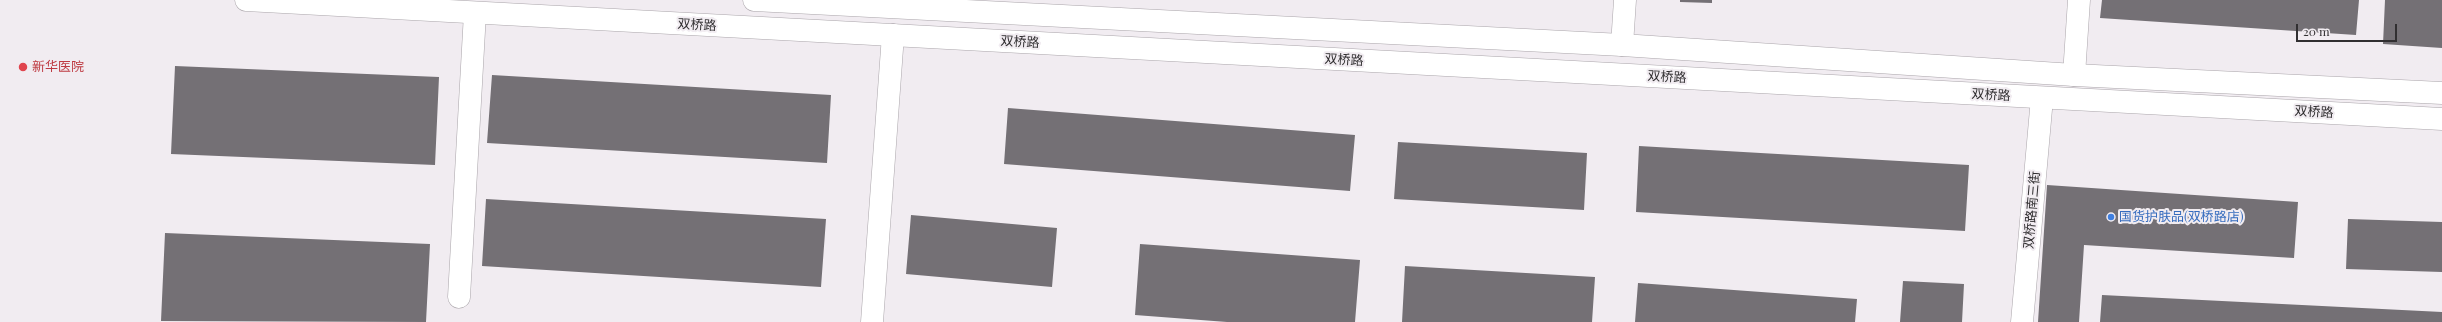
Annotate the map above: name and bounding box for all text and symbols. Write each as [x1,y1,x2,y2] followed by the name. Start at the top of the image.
[677,16,717,34] street label: 双桥路
[2298,16,2399,42] scale bar
[2303,23,2330,39] text: 20 m
[1000,33,1040,51] street label: 双桥路
[1324,51,1364,69] street label: 双桥路
[32,59,84,75] place label: 新华医院
[17,61,29,73] marker: 新华医院
[1647,68,1687,86] street label: 双桥路
[1971,86,2011,104] street label: 双桥路
[2294,103,2334,121] street label: 双桥路
[2021,170,2043,250] street label: 双桥路南三街
[2119,209,2244,225] place label: 国货护肤品(双桥路店)
[2106,212,2116,222] marker: 国货护肤品(双桥路店)

